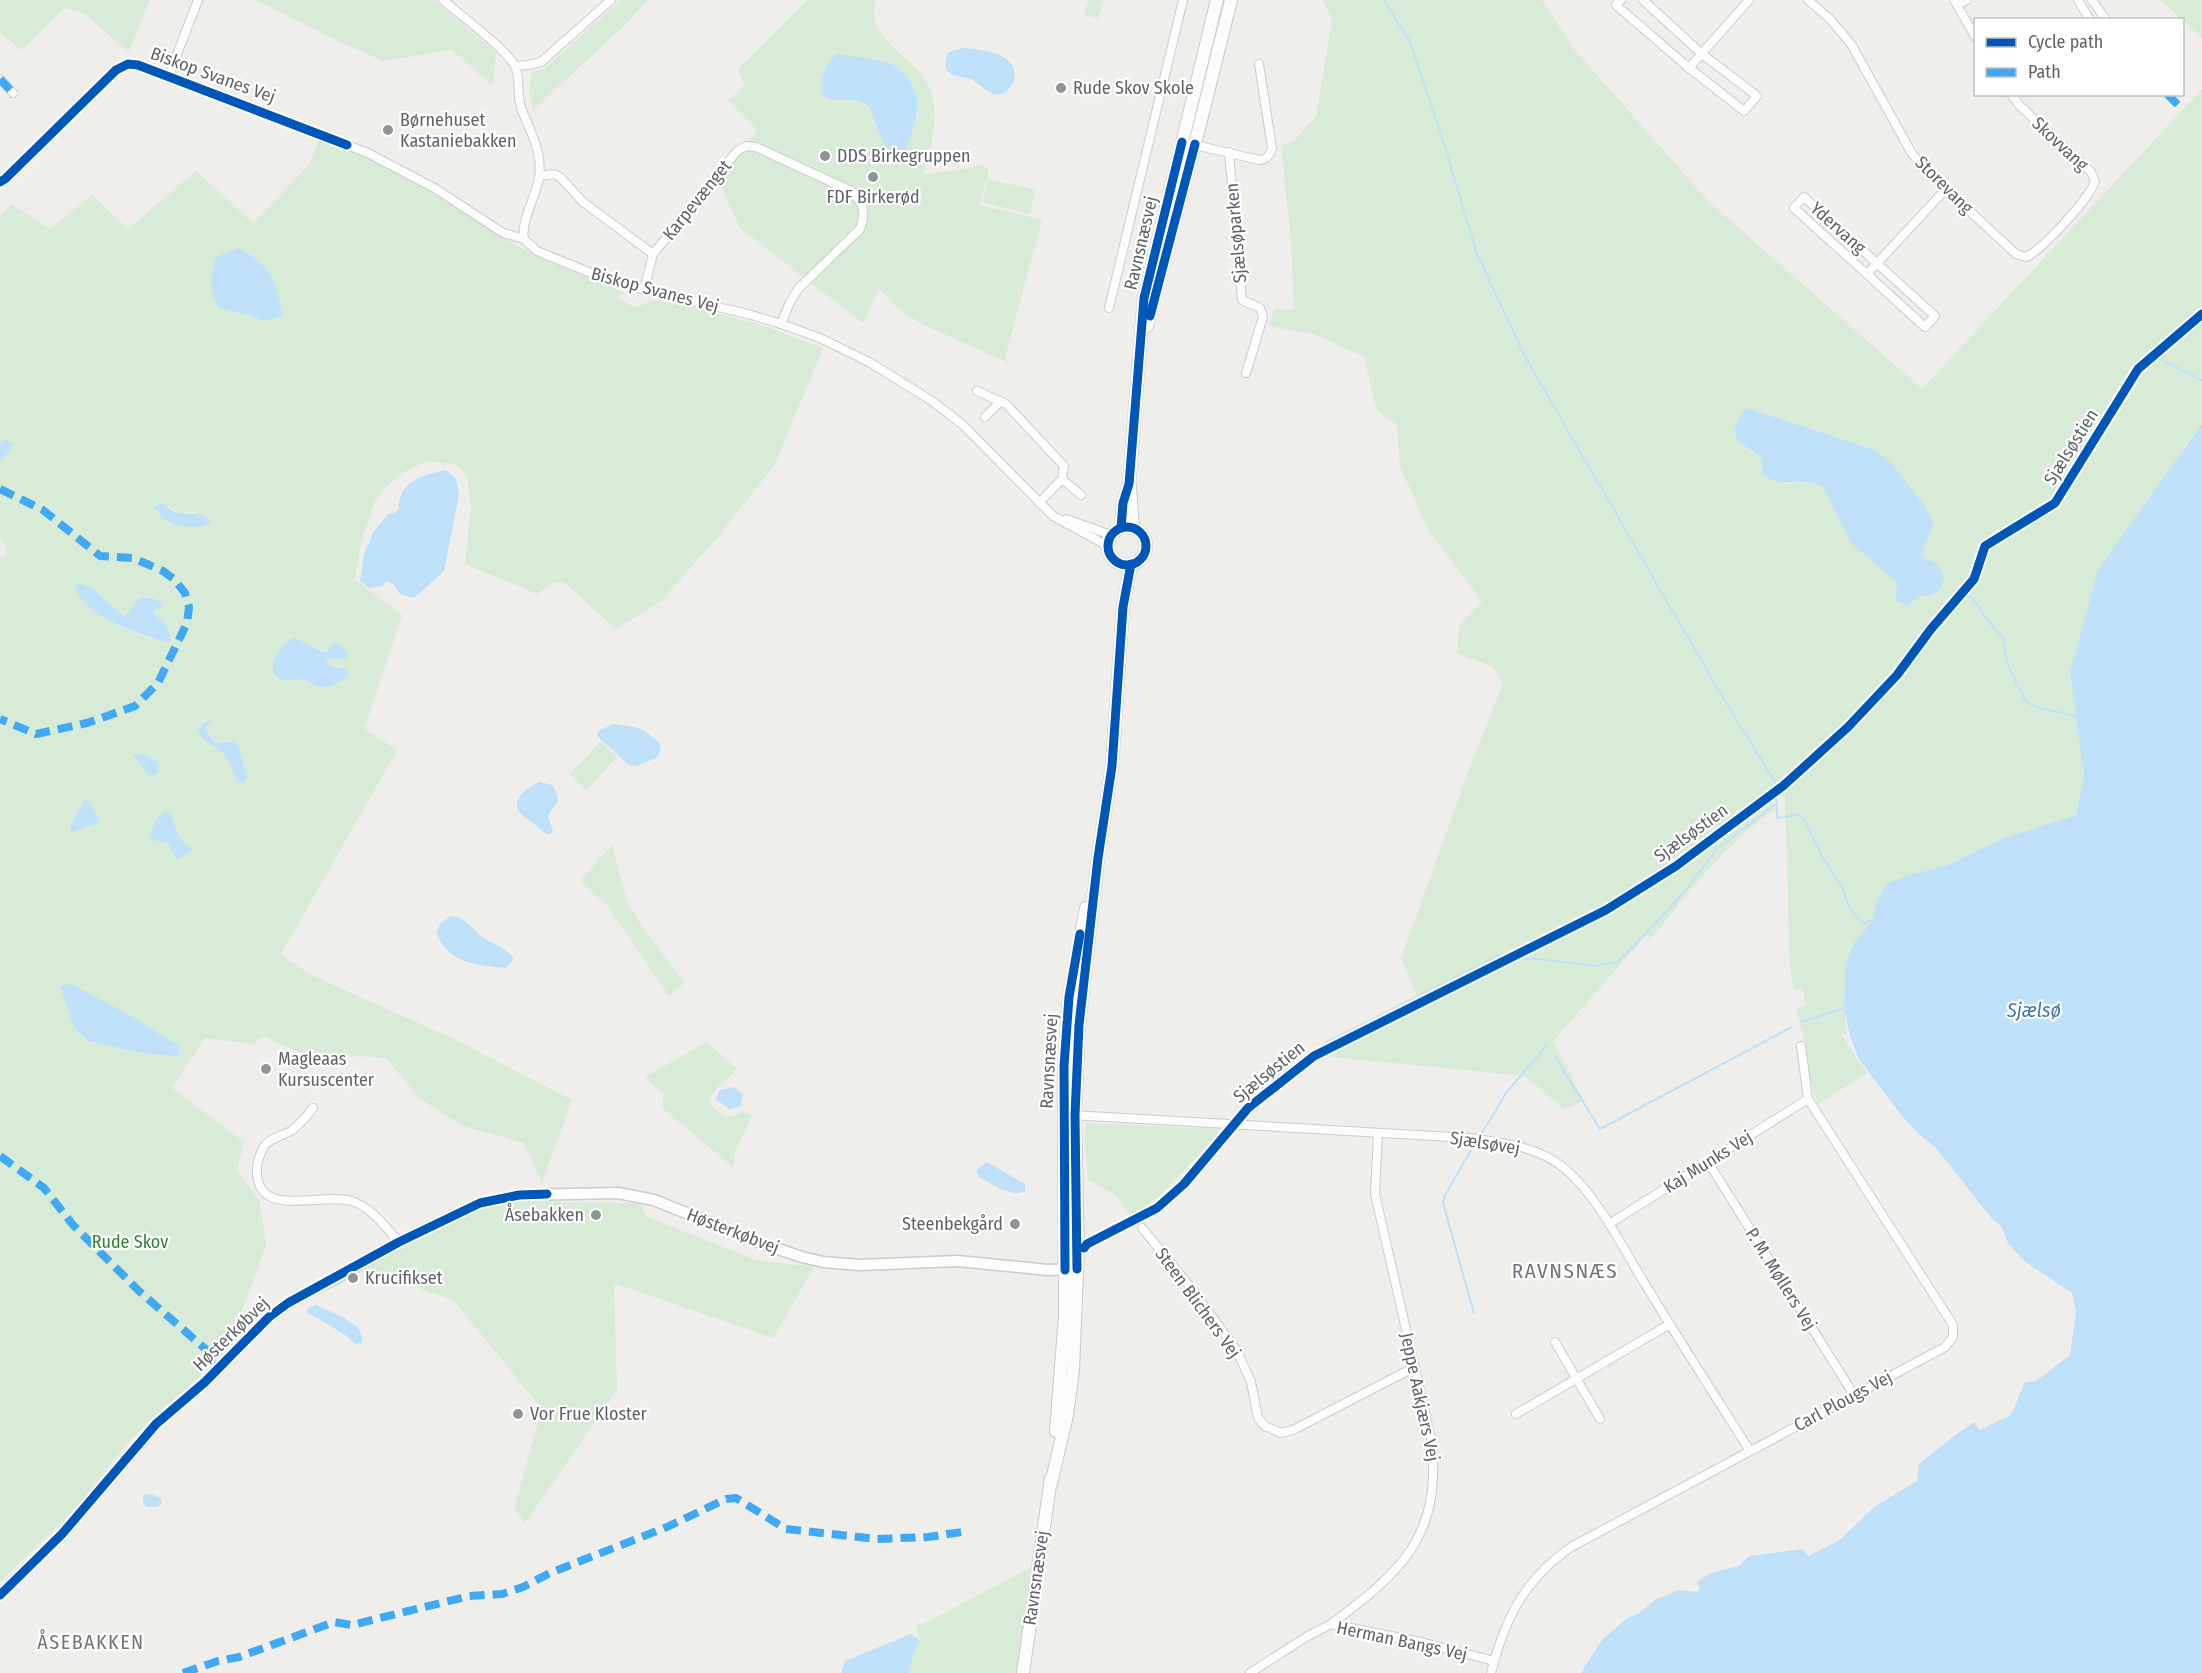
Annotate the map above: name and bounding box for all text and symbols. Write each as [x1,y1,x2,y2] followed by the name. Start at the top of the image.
[1974,18,2184,96] legend
[2028,31,2103,53] text: Cycle path
[148,42,278,108] street label: Biskop Svanes Vej
[2028,61,2061,83] text: Path
[1073,77,1194,99] place label: Rude Skov Skole
[1054,81,1068,95] marker: Rude Skov Skole
[400,109,517,152] place label: Børnehuset Kastaniebakken
[2027,112,2093,176] street label: Skovvang
[381,123,395,137] marker: Børnehuset Kastaniebakken
[837,145,971,167] place label: DDS Birkegruppen
[818,149,832,163] marker: DDS Birkegruppen
[1910,151,1978,219] street label: Storevang
[658,155,736,245] street label: Karpevænget
[866,170,880,184] marker: FDF Birkerød
[1221,182,1251,284] street label: Sjælsøparken
[826,186,920,208] place label: FDF Birkerød
[1120,194,1162,292] street label: Ravnsnæsvej
[1806,197,1871,259] street label: Ydervang
[589,262,721,318] street label: Biskop Svanes Vej
[2039,405,2103,489] street label: Sjælsøstien
[1650,799,1732,867] street label: Sjælsøstien
[2006,998,2061,1022] water label: Sjælsø
[1036,1013,1062,1109] street label: Ravnsnæsvej
[1229,1036,1309,1108] street label: Sjælsøstien
[278,1048,375,1091] place label: Magleaas Kursuscenter
[259,1062,273,1076] marker: Magleaas Kursuscenter
[1659,1126,1757,1198] street label: Kaj Munks Vej
[1448,1127,1522,1159] street label: Sjælsøvej
[505,1203,584,1226] place label: Åsebakken
[684,1203,782,1259] street label: Høsterkøbvej
[589,1208,603,1222] marker: Åsebakken
[902,1213,1003,1235] place label: Steenbekgård
[1008,1217,1022,1231] marker: Steenbekgård
[1741,1224,1821,1334] street label: P. M. Møllers Vej
[92,1231,168,1253] park label: Rude Skov
[1150,1243,1246,1363] street label: Steen Blichers Vej
[1512,1258,1618,1284] district label: RAVNSNÆS
[365,1267,443,1289] place label: Krucifikset
[346,1271,360,1285] marker: Krucifikset
[188,1292,274,1376] street label: Høsterkøbvej
[1396,1331,1444,1463] street label: Jeppe Aakjærs Vej
[1790,1366,1896,1436] street label: Carl Plougs Vej
[530,1403,648,1425] place label: Vor Frue Kloster
[511,1407,525,1421] marker: Vor Frue Kloster
[1018,1529,1054,1627] street label: Ravnsnæsvej
[1335,1616,1469,1666] street label: Herman Bangs Vej
[37,1629,145,1654] district label: ÅSEBAKKEN

